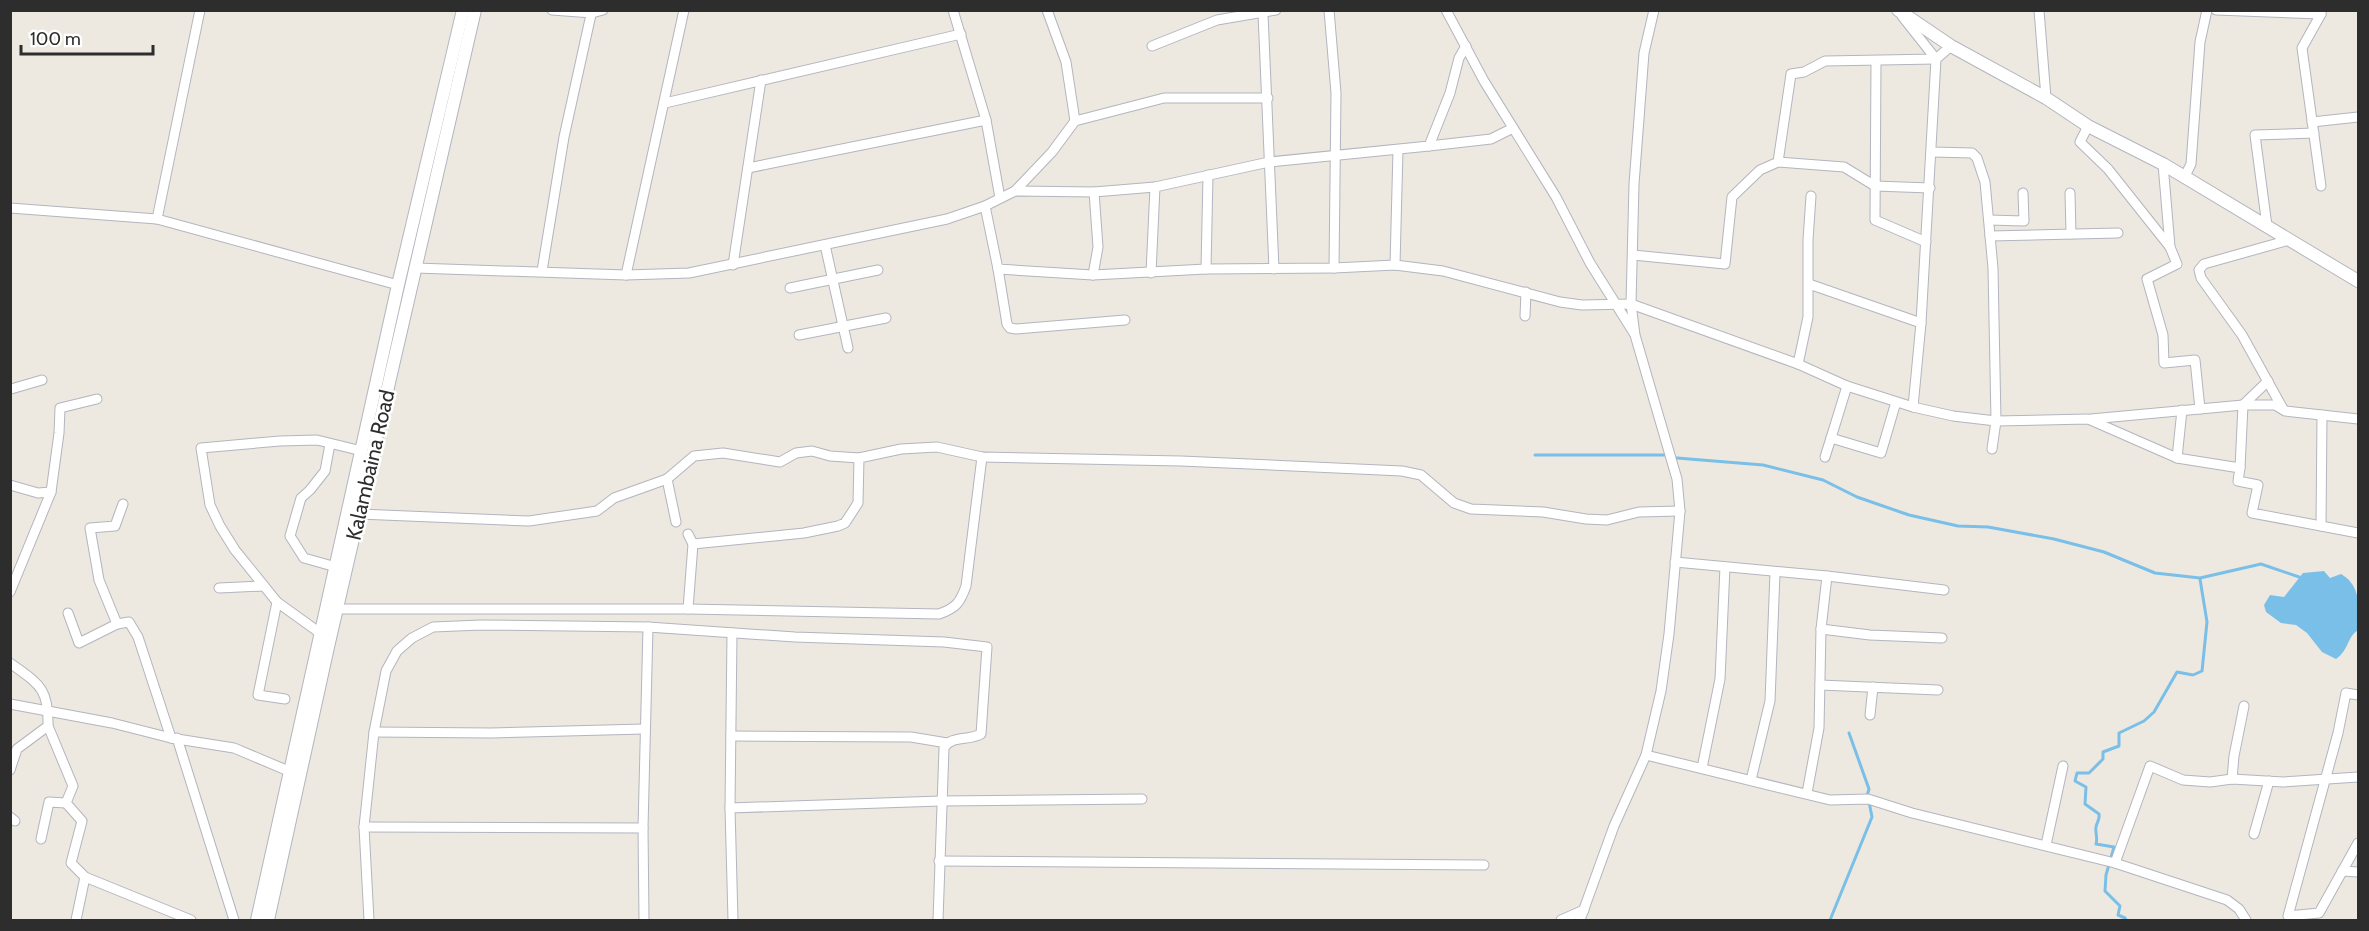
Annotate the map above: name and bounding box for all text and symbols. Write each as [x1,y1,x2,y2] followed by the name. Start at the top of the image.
[21,18,153,56] scale bar
[30,28,81,50] text: 100 m
[341,387,399,543] street label: Kalambaina Road

